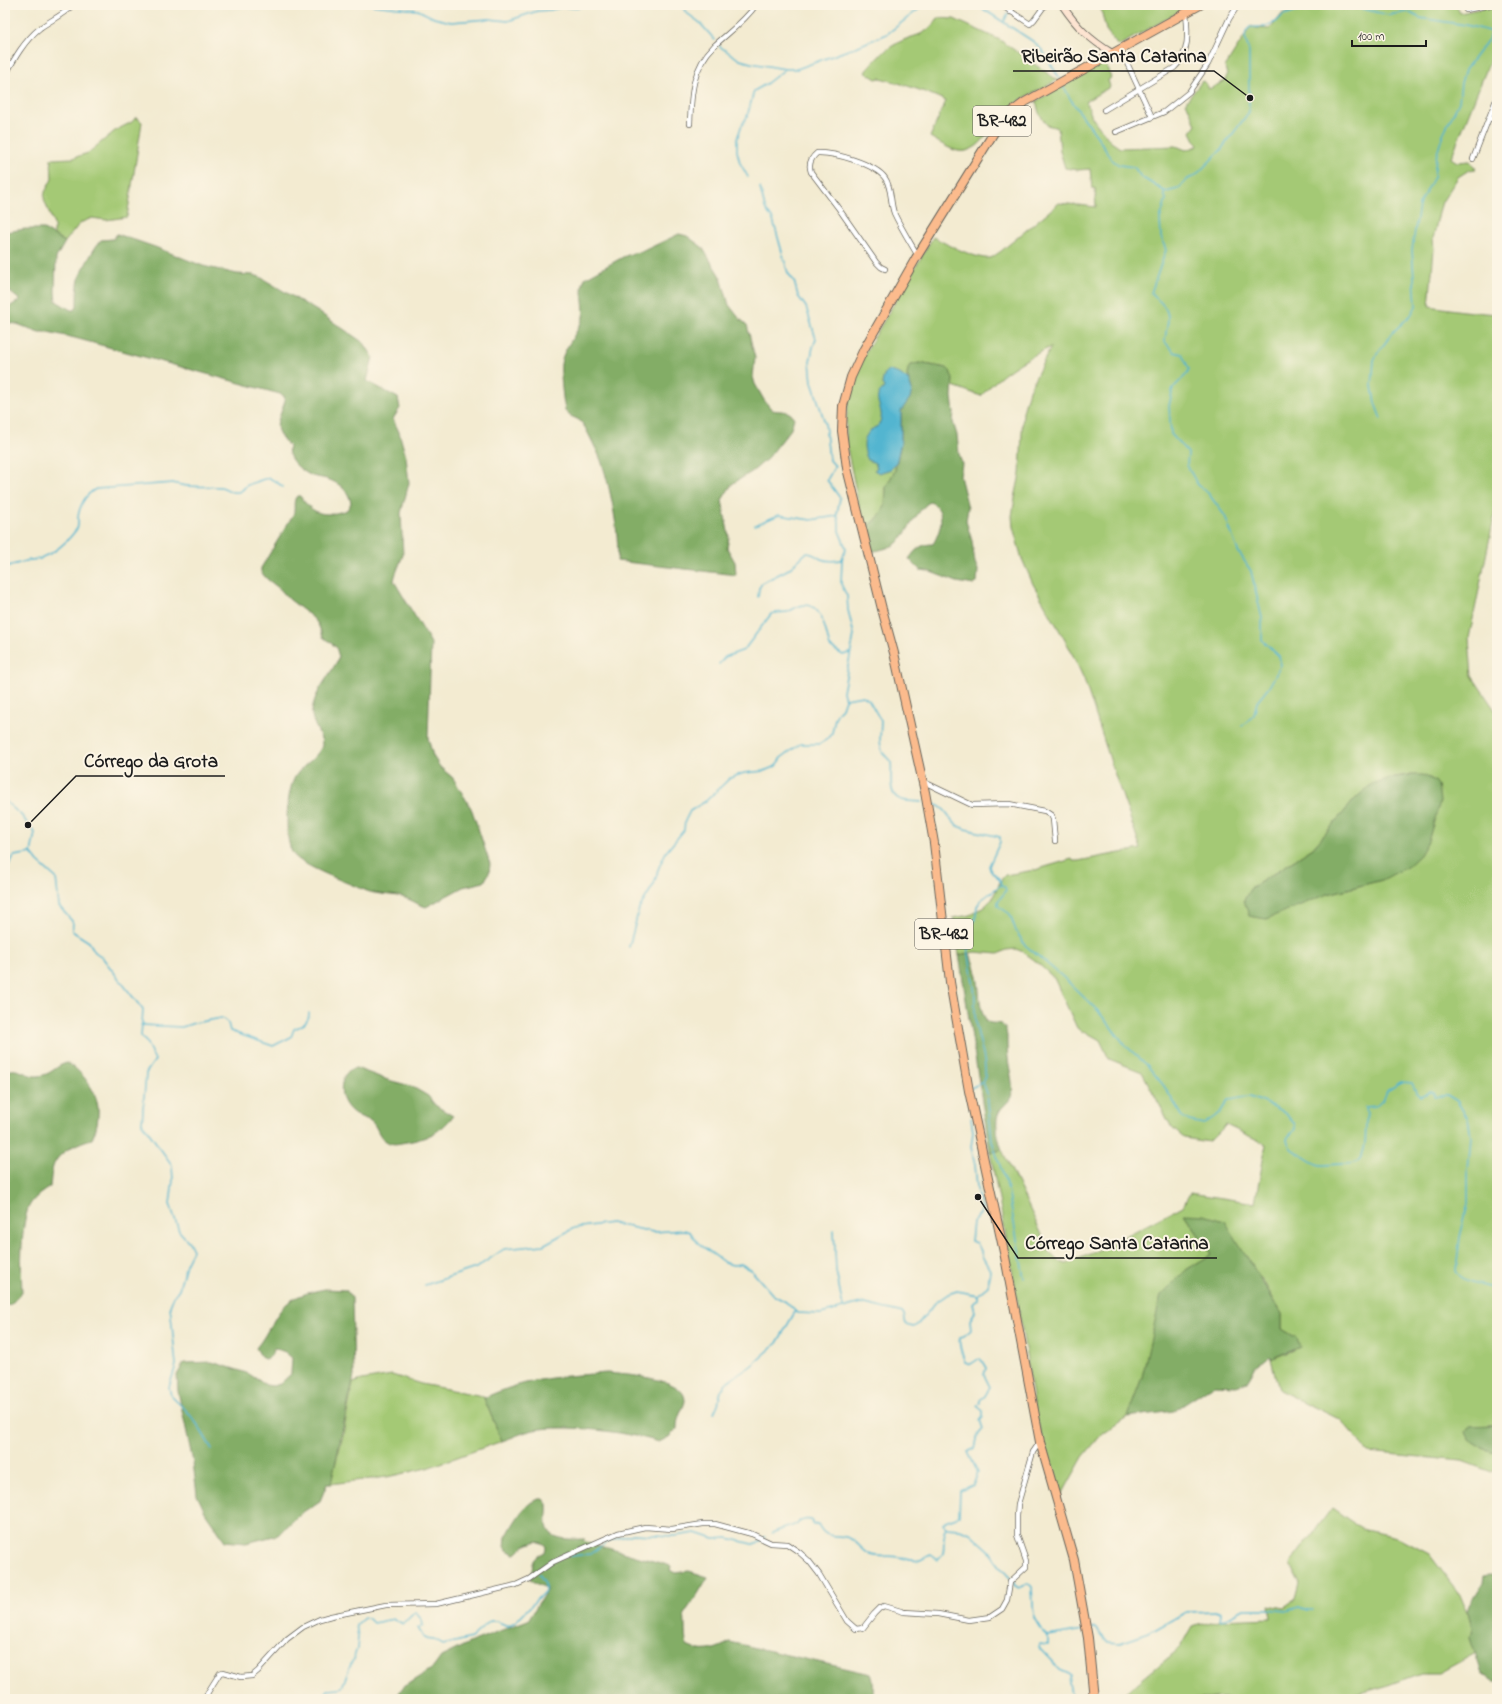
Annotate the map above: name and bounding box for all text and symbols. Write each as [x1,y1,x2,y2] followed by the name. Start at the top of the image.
[1352,22,1426,48] scale bar
[1358,28,1385,46] text: 100 m
[1013,40,1214,71] callout: Ribeirão Santa Catarina
[1021,44,1207,71] text: Ribeirão Santa Catarina
[973,106,1031,136] road number: BR-482
[76,745,225,776] callout: Córrego da Grota
[84,749,218,778] text: Córrego da Grota
[915,919,973,949] road number: BR-482
[1018,1227,1217,1258] callout: Córrego Santa Catarina
[1025,1231,1209,1260] text: Córrego Santa Catarina

